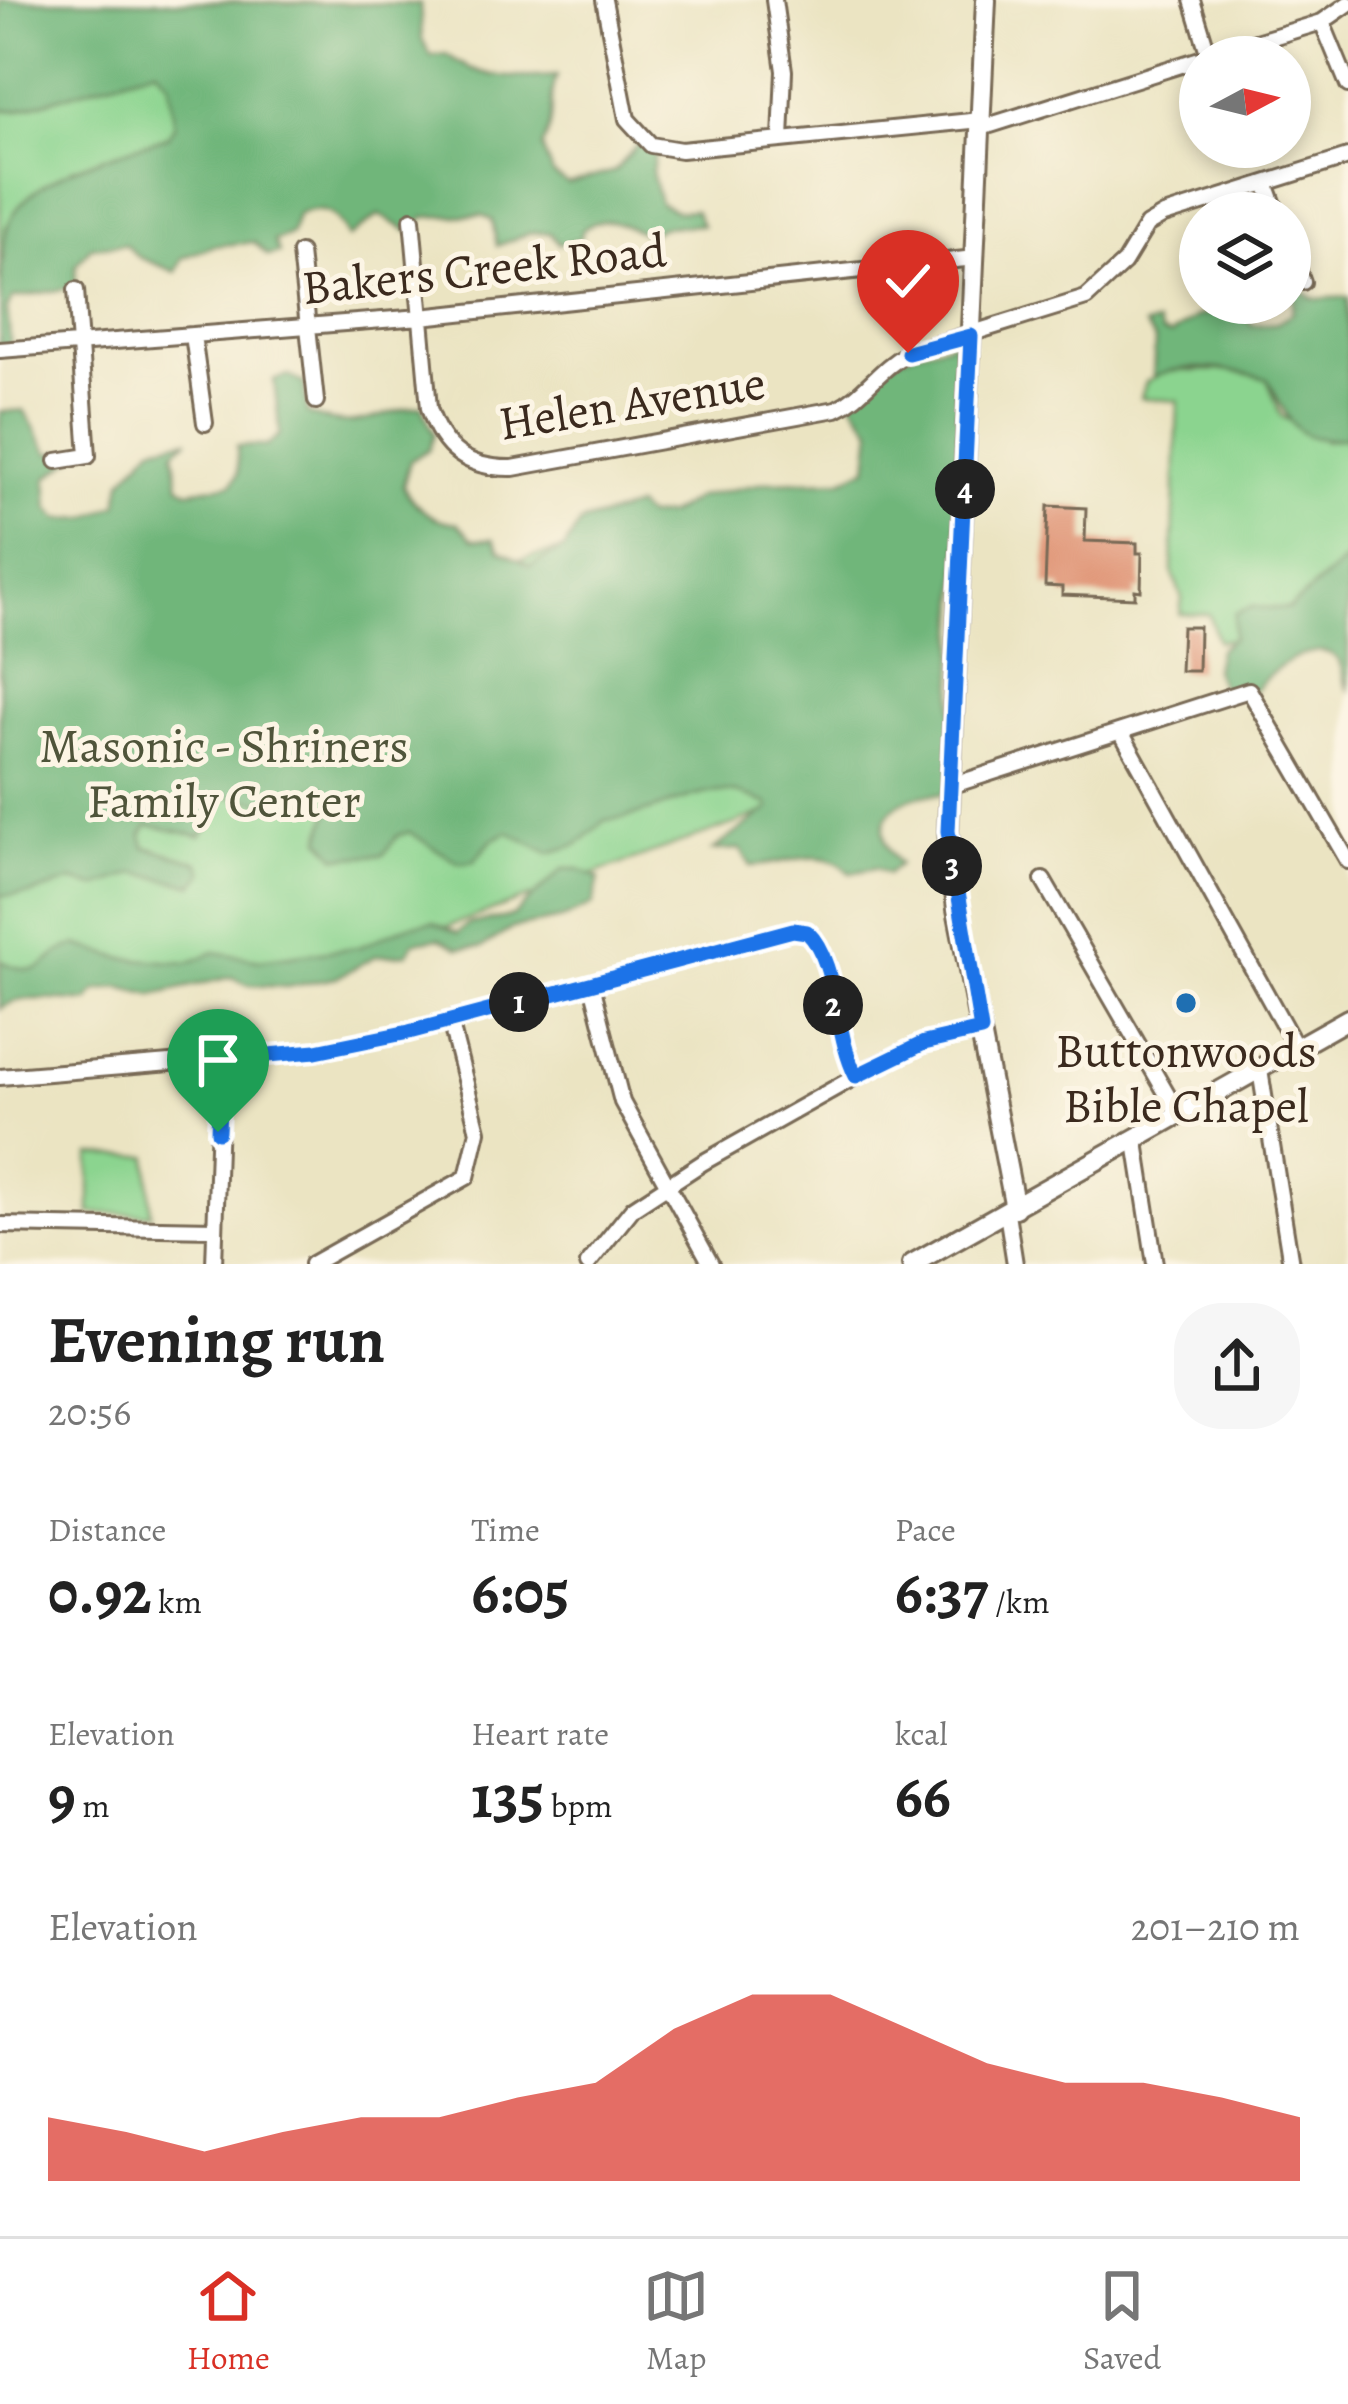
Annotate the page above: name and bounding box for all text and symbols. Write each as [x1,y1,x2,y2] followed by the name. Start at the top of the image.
[1179,36,1311,168] north arrow
[1179,36,1311,324] map controls
[1179,192,1311,324] button: layers
[299,217,670,321] street label: Bakers Creek Road
[857,230,959,353] pin
[875,248,941,314] icon: check
[494,349,770,457] street label: Helen Avenue
[935,459,995,519] pin: 4
[957,466,973,511] text: 4
[39,713,409,834] park label: Masonic - Shriners Family Center
[922,836,982,896] pin: 3
[945,843,959,888] text: 3
[489,972,549,1032] pin: 1
[803,975,863,1035] pin: 2
[513,979,525,1024] text: 1
[825,982,841,1027] text: 2
[1173,990,1199,1016] marker: Buttonwoods Bible Chapel
[167,1009,269,1132] pin
[1055,1018,1317,1139] place label: Buttonwoods Bible Chapel
[185,1027,251,1093] icon: arrive
[48,1295,385,1385] text: Evening run
[1174,1303,1300,1429] button: share
[48,1385,131,1438] text: 20:56
[48,1507,166,1552] text: Distance
[471,1507,540,1552] text: Time
[895,1507,956,1552] text: Pace
[48,1552,151,1634] text: 0.92
[471,1552,569,1634] text: 6:05
[895,1552,988,1634] text: 6:37
[151,1579,202,1624] text: km
[988,1579,1050,1624] text: /km
[48,1711,175,1756] text: Elevation
[471,1711,609,1756] text: Heart rate
[895,1711,948,1756] text: kcal
[48,1756,76,1838] text: 9
[471,1756,544,1838] text: 135
[895,1756,951,1838] text: 66
[76,1783,110,1828] text: m
[544,1783,612,1828] text: bpm
[48,1900,198,1953] text: Elevation
[1131,1900,1300,1953] text: 201–210 m
[187,2263,270,2380] tab: Home
[643,2263,709,2380] tab: Map
[1083,2263,1161,2380] tab: Saved

